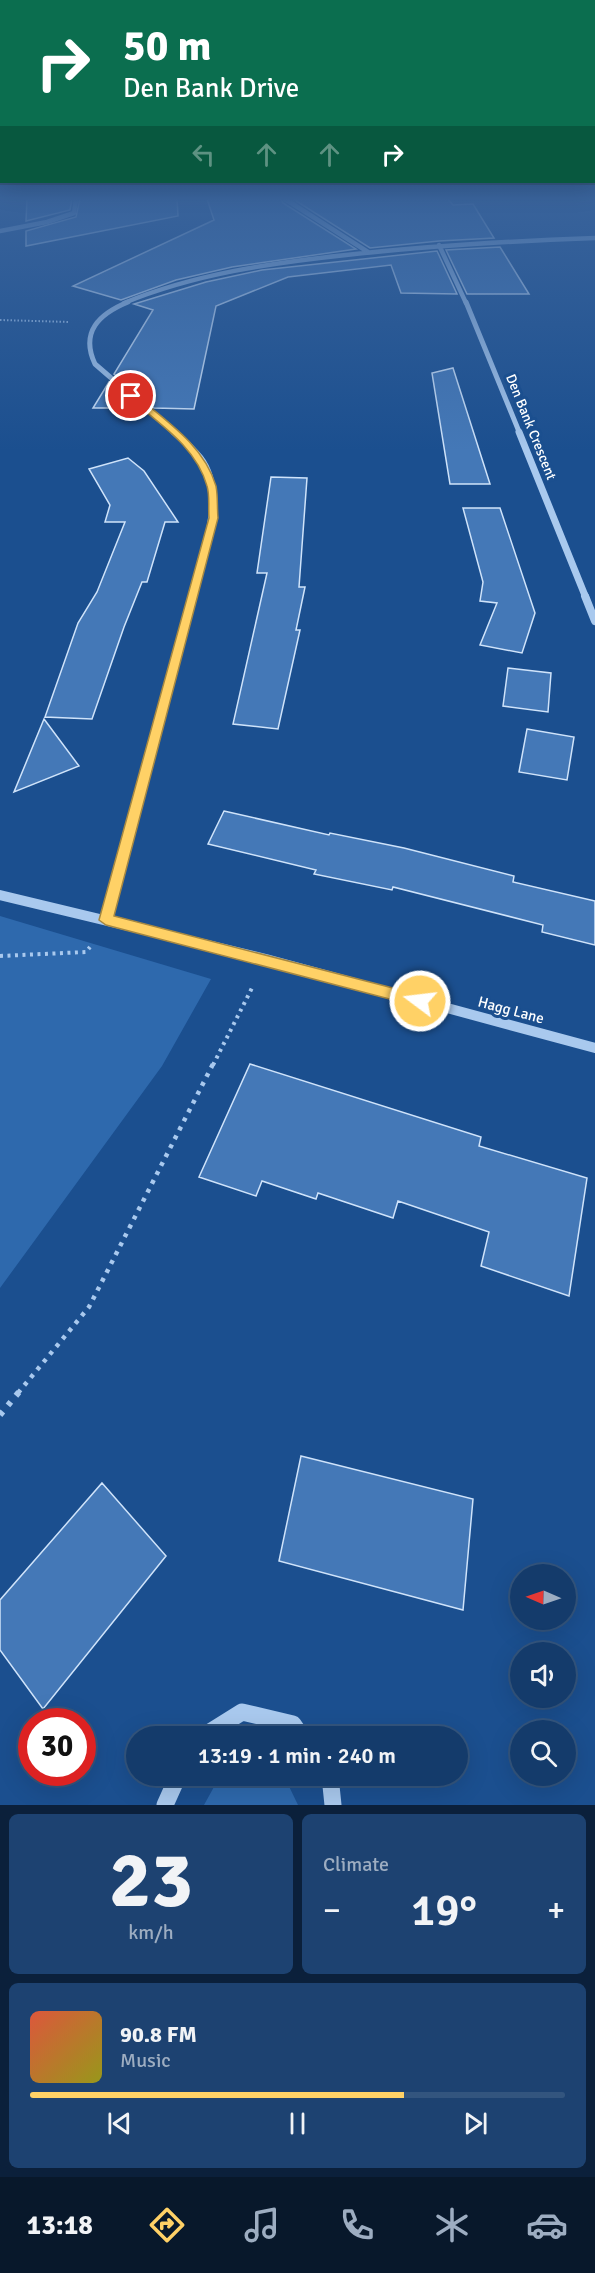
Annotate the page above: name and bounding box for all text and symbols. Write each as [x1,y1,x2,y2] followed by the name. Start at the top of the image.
[123,21,212,72] text: 50 m
[24,24,102,102] icon: right
[123,72,299,105] text: Den Bank Drive
[187,138,220,171] icon: left
[250,138,283,171] icon: ahead
[313,138,346,171] icon: ahead
[376,138,409,171] icon: right
[105,370,156,421] pin
[502,372,560,482] street label: Den Bank Crescent
[114,379,147,412] icon: arrive
[388,969,452,1033] position arrow
[476,993,546,1027] street label: Hagg Lane
[510,1564,576,1630] north arrow
[510,1564,576,1786] map controls
[510,1642,576,1708] button: sound
[18,1708,96,1786] speed limit sign: 30
[510,1720,576,1786] button: search
[198,1742,396,1769] text: 13:19 · 1 min · 240 m
[109,1833,193,1929] text: 23
[323,1852,389,1877] text: Climate
[411,1883,477,1938] text: 19°
[323,1890,341,1931] text: −
[547,1890,565,1931] text: +
[128,1920,174,1945] text: km/h
[120,2021,197,2048] text: 90.8 FM
[120,2048,171,2073] text: Music
[103,2107,136,2140] icon: previous
[281,2107,314,2140] icon: pause
[459,2107,492,2140] icon: next
[146,2204,188,2246] icon: directions
[241,2204,283,2246] icon: music
[336,2204,378,2246] icon: phone
[431,2204,473,2246] icon: climate
[526,2204,568,2246] icon: car
[27,2209,93,2242] text: 13:18

